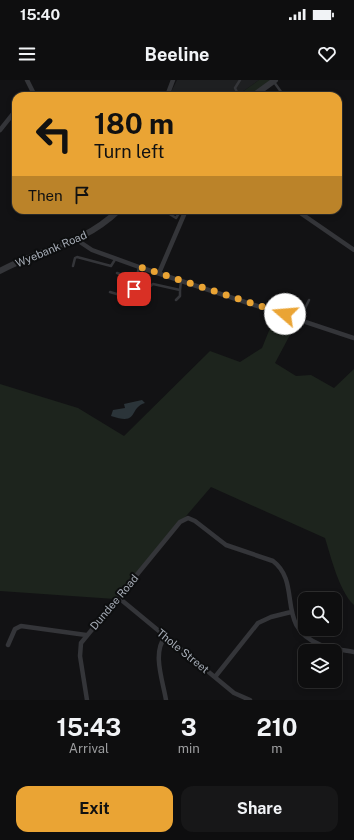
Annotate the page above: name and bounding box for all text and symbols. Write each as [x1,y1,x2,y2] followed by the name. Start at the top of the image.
[20,6,60,23] text: 15:40
[16,43,38,65] icon: menu
[316,43,338,65] icon: heart
[145,44,209,65] text: Beeline
[94,107,174,140] text: 180 m
[28,108,80,160] icon: left
[94,141,164,162] text: Turn left
[71,184,93,206] icon: arrive
[28,187,63,204] text: Then
[14,229,88,269] street label: Wyebank Road
[117,272,151,306] pin
[123,278,145,300] icon: arrive
[264,293,306,335] position arrow
[88,572,140,632] street label: Dundee Road
[298,592,342,688] map controls
[298,592,342,636] button: search
[155,626,211,676] street label: Thole Street
[298,644,342,688] button: layers
[57,713,121,741] text: 15:43
[181,713,197,741] text: 3
[256,713,297,741] text: 210
[69,741,109,756] text: Arrival
[178,741,200,756] text: min
[271,741,283,756] text: m
[16,786,173,832] button: Exit
[181,786,338,832] button: Share

